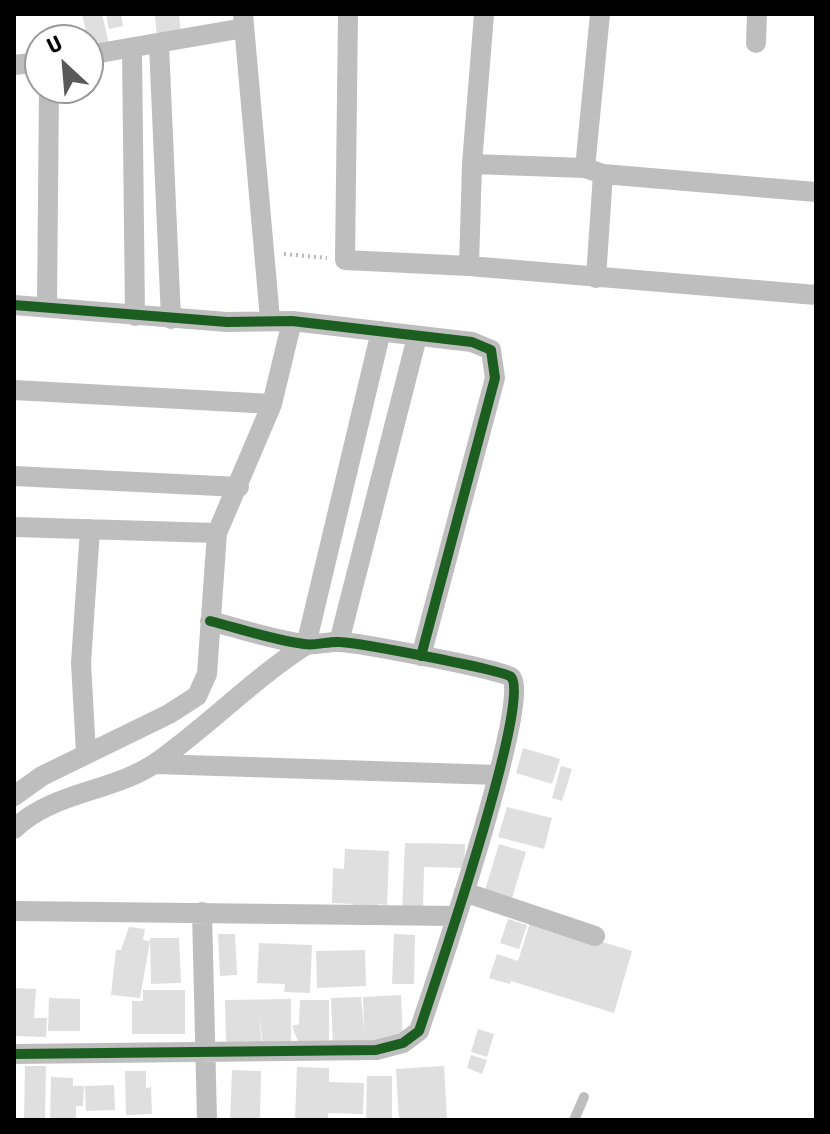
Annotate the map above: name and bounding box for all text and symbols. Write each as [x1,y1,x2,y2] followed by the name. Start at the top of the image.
[24,24,104,104] north arrow
[43,30,66,59] text: U

